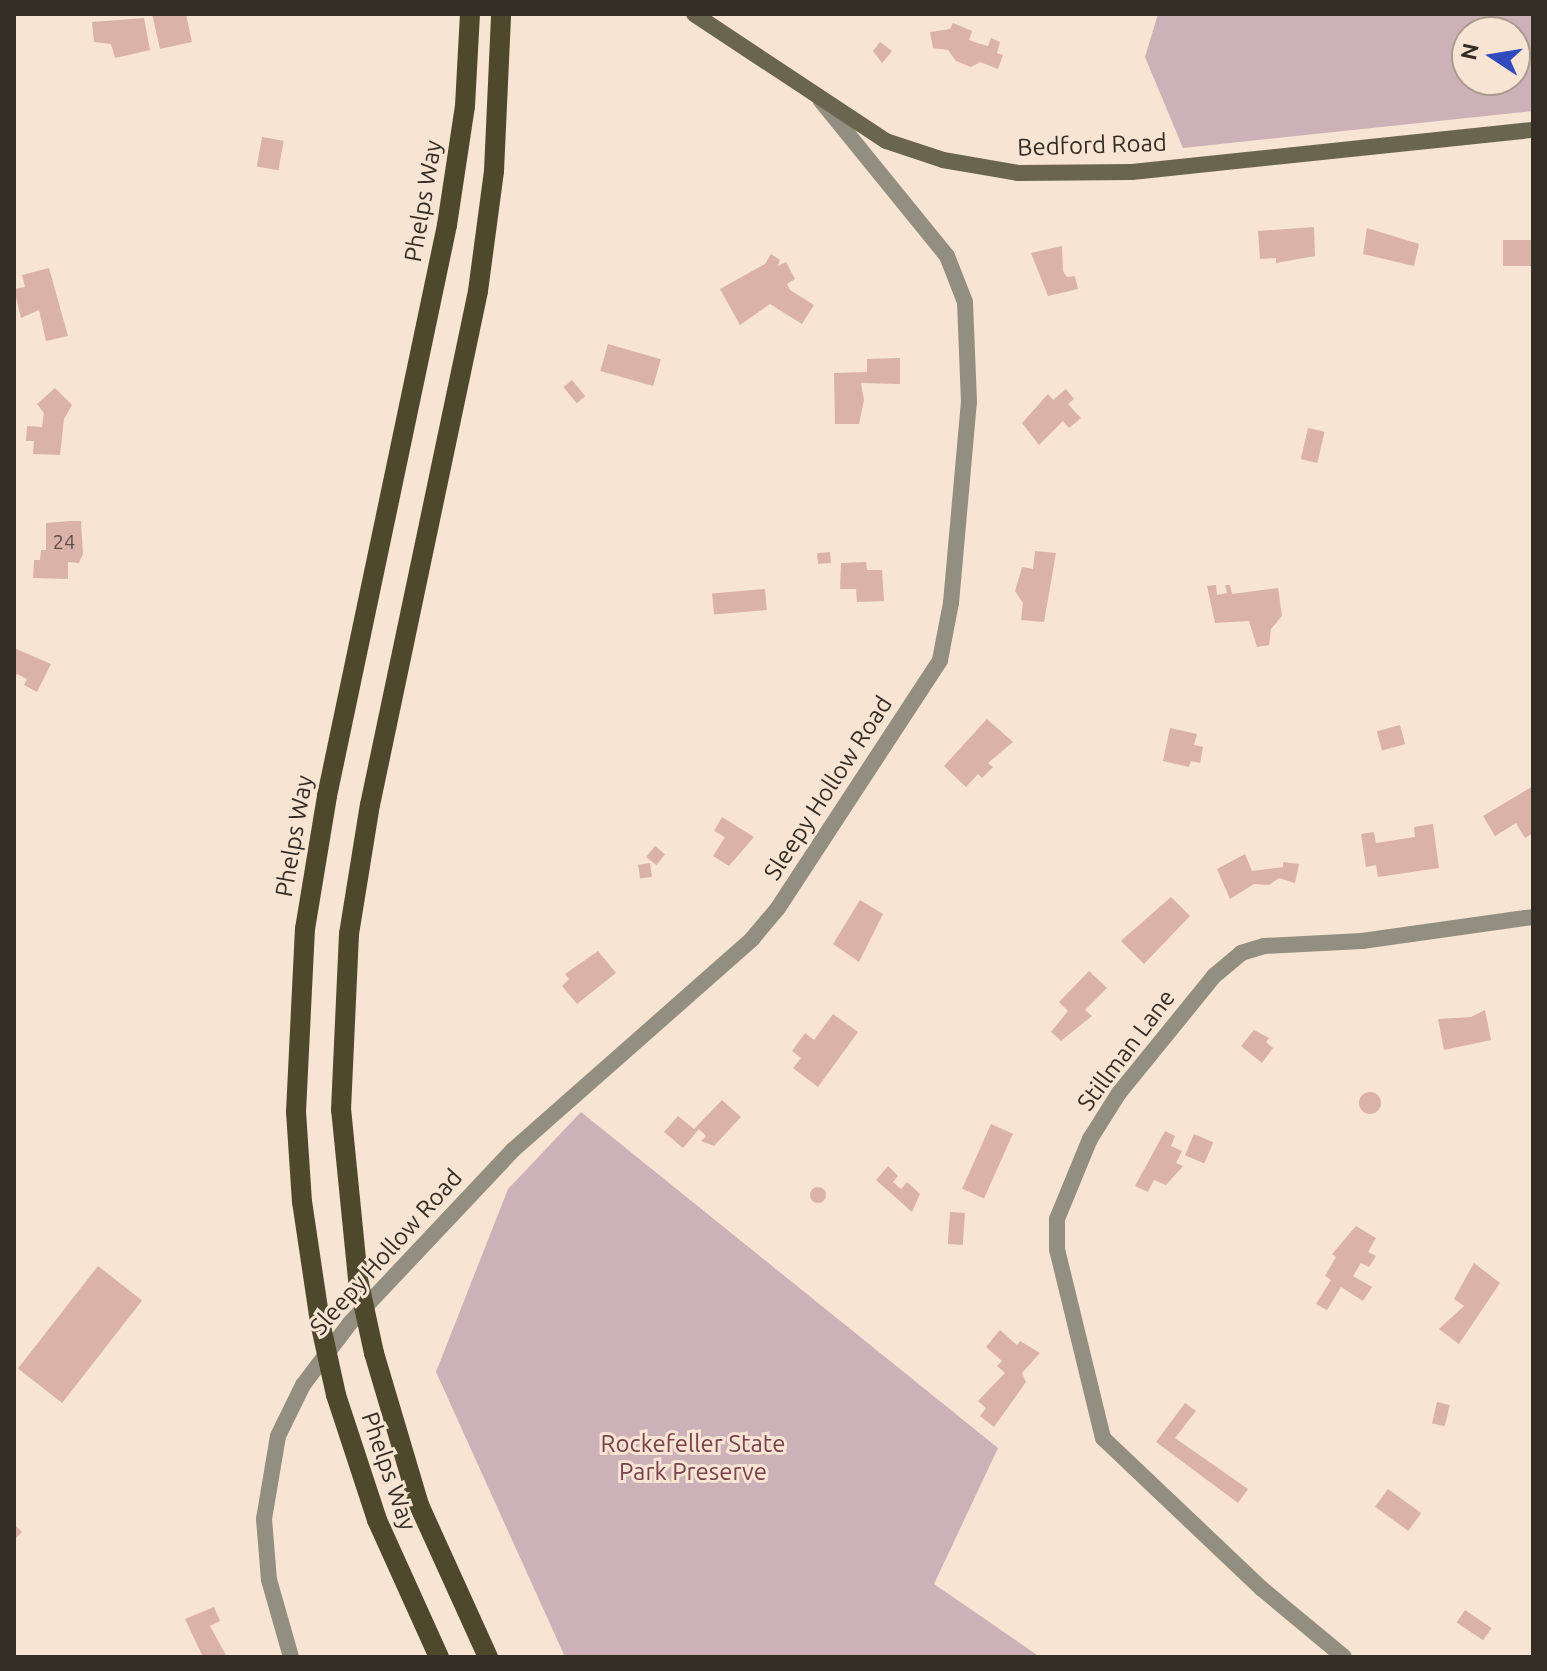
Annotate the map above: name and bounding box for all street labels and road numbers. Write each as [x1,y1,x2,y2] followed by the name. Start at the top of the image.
[1017,128,1167,162] street label: Bedford Road
[398,138,448,264] street label: Phelps Way
[758,691,898,885] street label: Sleepy Hollow Road
[269,773,319,899] street label: Phelps Way
[1071,984,1181,1116] street label: Stillman Lane
[304,1163,468,1341] street label: Sleepy Hollow Road
[355,1408,423,1534] street label: Phelps Way

